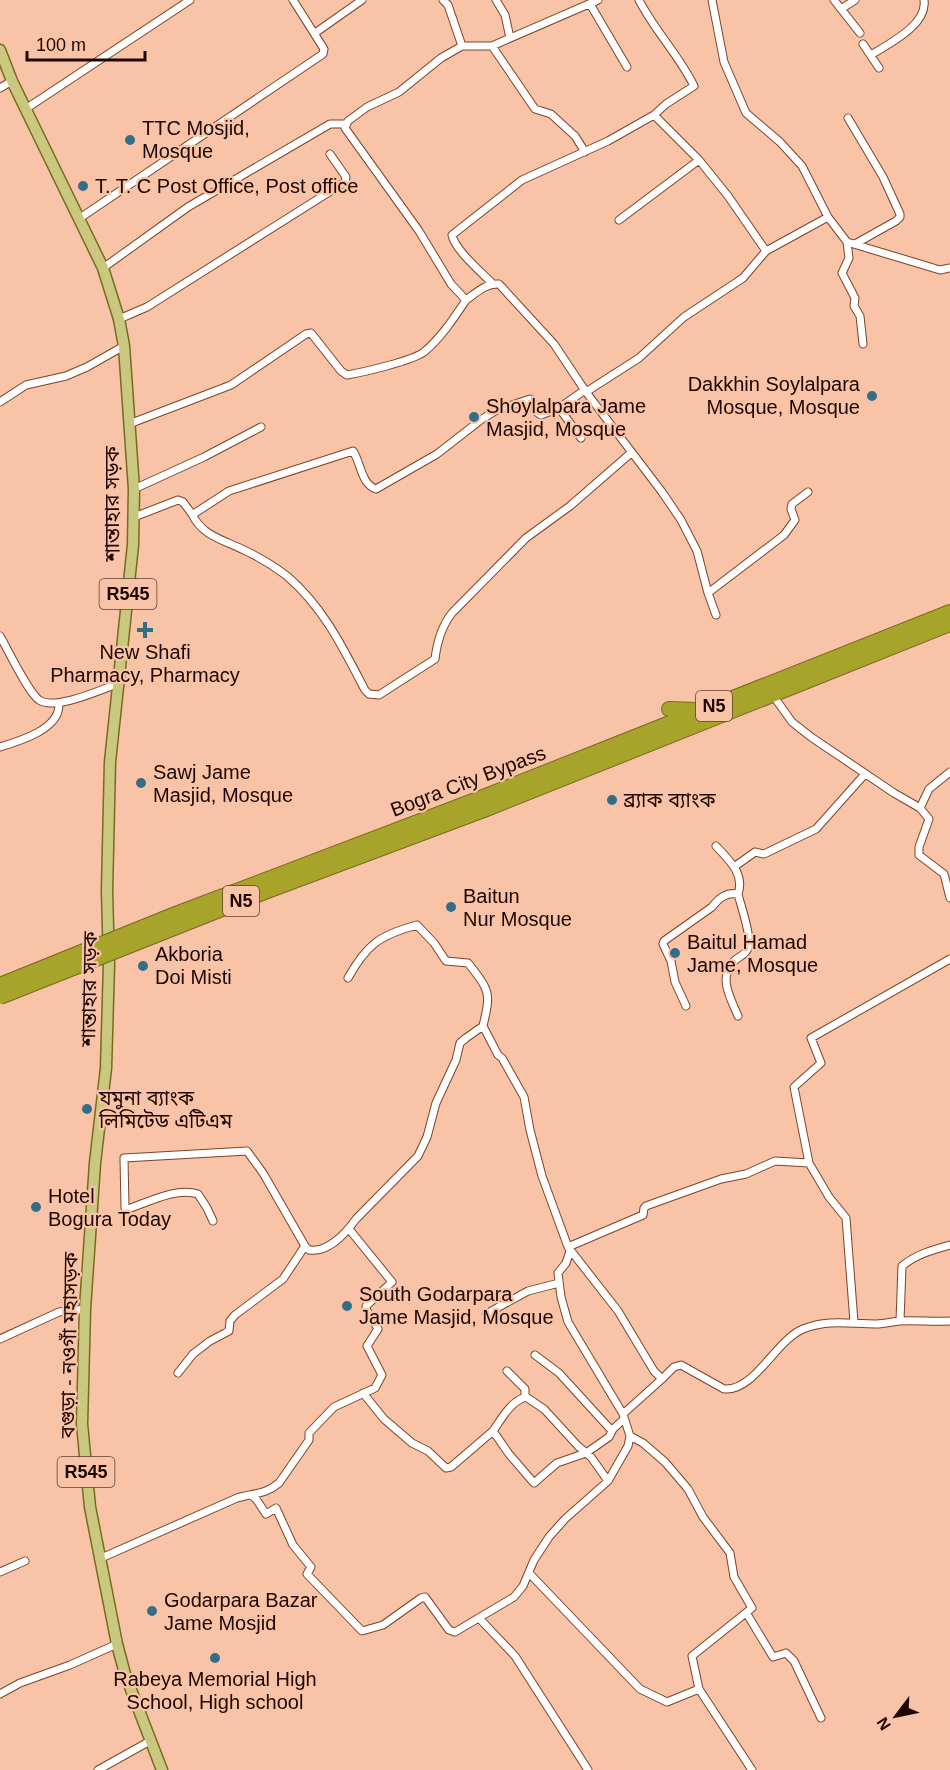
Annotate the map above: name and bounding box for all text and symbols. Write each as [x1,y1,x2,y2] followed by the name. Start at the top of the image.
[27,24,146,62] scale bar
[36,35,86,55] text: 100 m
[142,117,250,162] place label: TTC Mosjid, Mosque
[123,133,137,147] marker: TTC Mosjid, Mosque
[95,175,358,197] place label: T. T. C Post Office, Post office
[76,179,90,193] marker: T. T. C Post Office, Post office
[688,373,861,418] place label: Dakkhin Soylalpara Mosque, Mosque
[865,389,879,403] marker: Dakkhin Soylalpara Mosque, Mosque
[486,395,646,440] place label: Shoylalpara Jame Masjid, Mosque
[467,410,481,424] marker: Shoylalpara Jame Masjid, Mosque
[101,445,123,563] street label: শান্তাহার সড়ক
[100,579,156,609] road number: R545
[138,623,152,637] marker: New Shafi Pharmacy, Pharmacy
[50,641,240,686] place label: New Shafi Pharmacy, Pharmacy
[696,691,732,721] road number: N5
[387,741,549,821] street label: Bogra City Bypass
[153,761,293,806] place label: Sawj Jame Masjid, Mosque
[134,776,148,790] marker: Sawj Jame Masjid, Mosque
[623,789,717,811] place label: ব্র্যাক ব্যাংক
[605,793,619,807] marker: ব্র্যাক ব্যাংক
[463,885,572,930] place label: Baitun Nur Mosque
[223,886,259,916] road number: N5
[444,900,458,914] marker: Baitun Nur Mosque
[77,930,101,1048] street label: শান্তাহার সড়ক
[687,931,818,976] place label: Baitul Hamad Jame, Mosque
[155,943,232,988] place label: Akboria Doi Misti
[668,946,682,960] marker: Baitul Hamad Jame, Mosque
[136,959,150,973] marker: Akboria Doi Misti
[98,1087,233,1132] place label: যমুনা ব্যাংক লিমিটেড এটিএম
[80,1102,94,1116] marker: যমুনা ব্যাংক লিমিটেড এটিএম
[48,1185,171,1230] place label: Hotel Bogura Today
[29,1200,43,1214] marker: Hotel Bogura Today
[55,1251,82,1439] street label: বগুড়া - নওগাঁ মহাসড়ক
[359,1283,554,1328] place label: South Godarpara Jame Masjid, Mosque
[340,1299,354,1313] marker: South Godarpara Jame Masjid, Mosque
[58,1457,115,1487] road number: R545
[164,1589,318,1634] place label: Godarpara Bazar Jame Mosjid
[145,1604,159,1618] marker: Godarpara Bazar Jame Mosjid
[208,1651,222,1665] marker: Rabeya Memorial High School, High school
[113,1668,317,1713] place label: Rabeya Memorial High School, High school
[866,1686,926,1746] north arrow
[873,1714,894,1733] text: N

